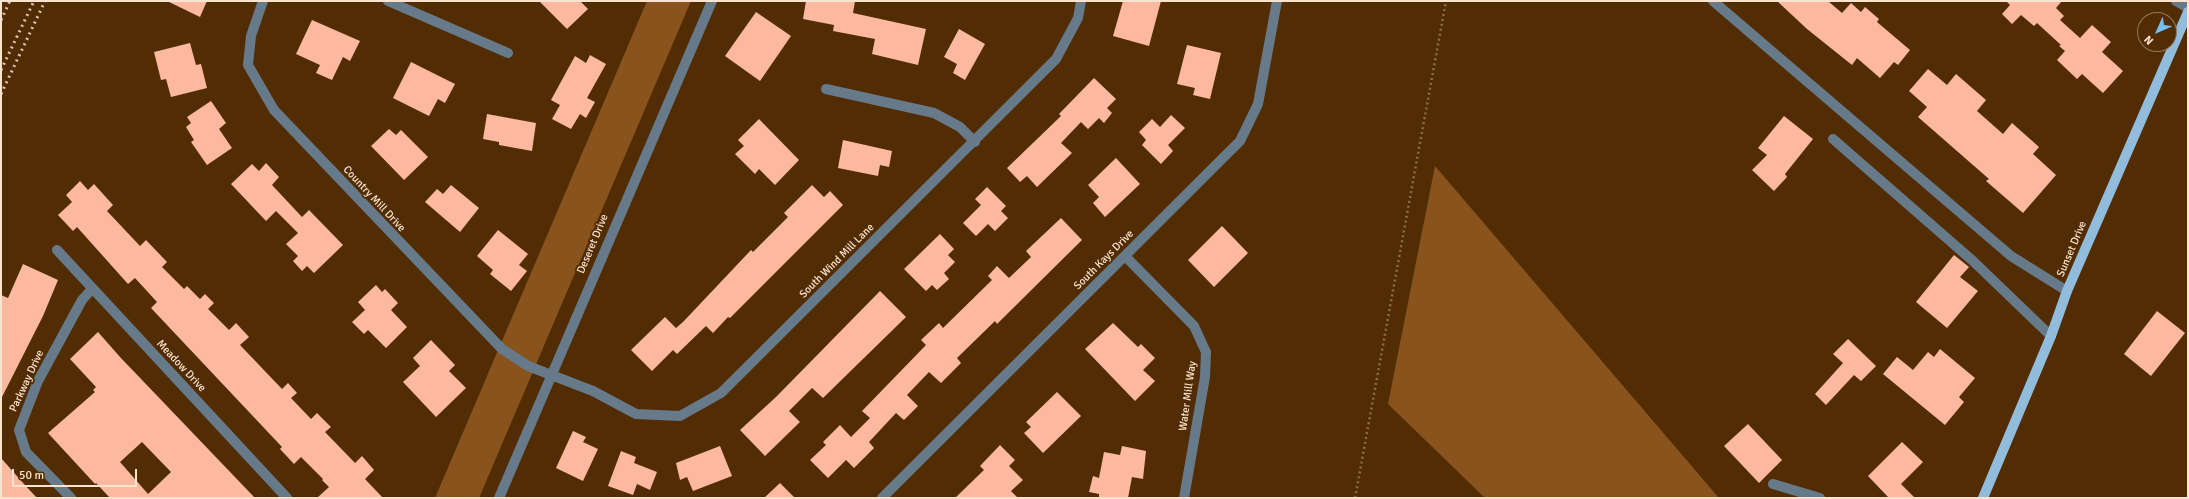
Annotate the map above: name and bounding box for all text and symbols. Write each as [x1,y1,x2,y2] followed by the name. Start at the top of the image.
[2137,12,2177,52] north arrow
[2142,33,2156,47] text: N
[340,163,408,235] street label: Country Mill Drive
[575,212,611,276] street label: Deseret Drive
[2054,219,2090,279] street label: Sunset Drive
[797,221,877,301] street label: South Wind Mill Lane
[1071,227,1137,293] street label: South Kays Drive
[154,337,208,395] street label: Meadow Drive
[7,348,47,414] street label: Parkway Drive
[1177,360,1199,432] street label: Water Mill Way
[14,461,139,487] scale bar
[19,468,44,483] text: 50 m

